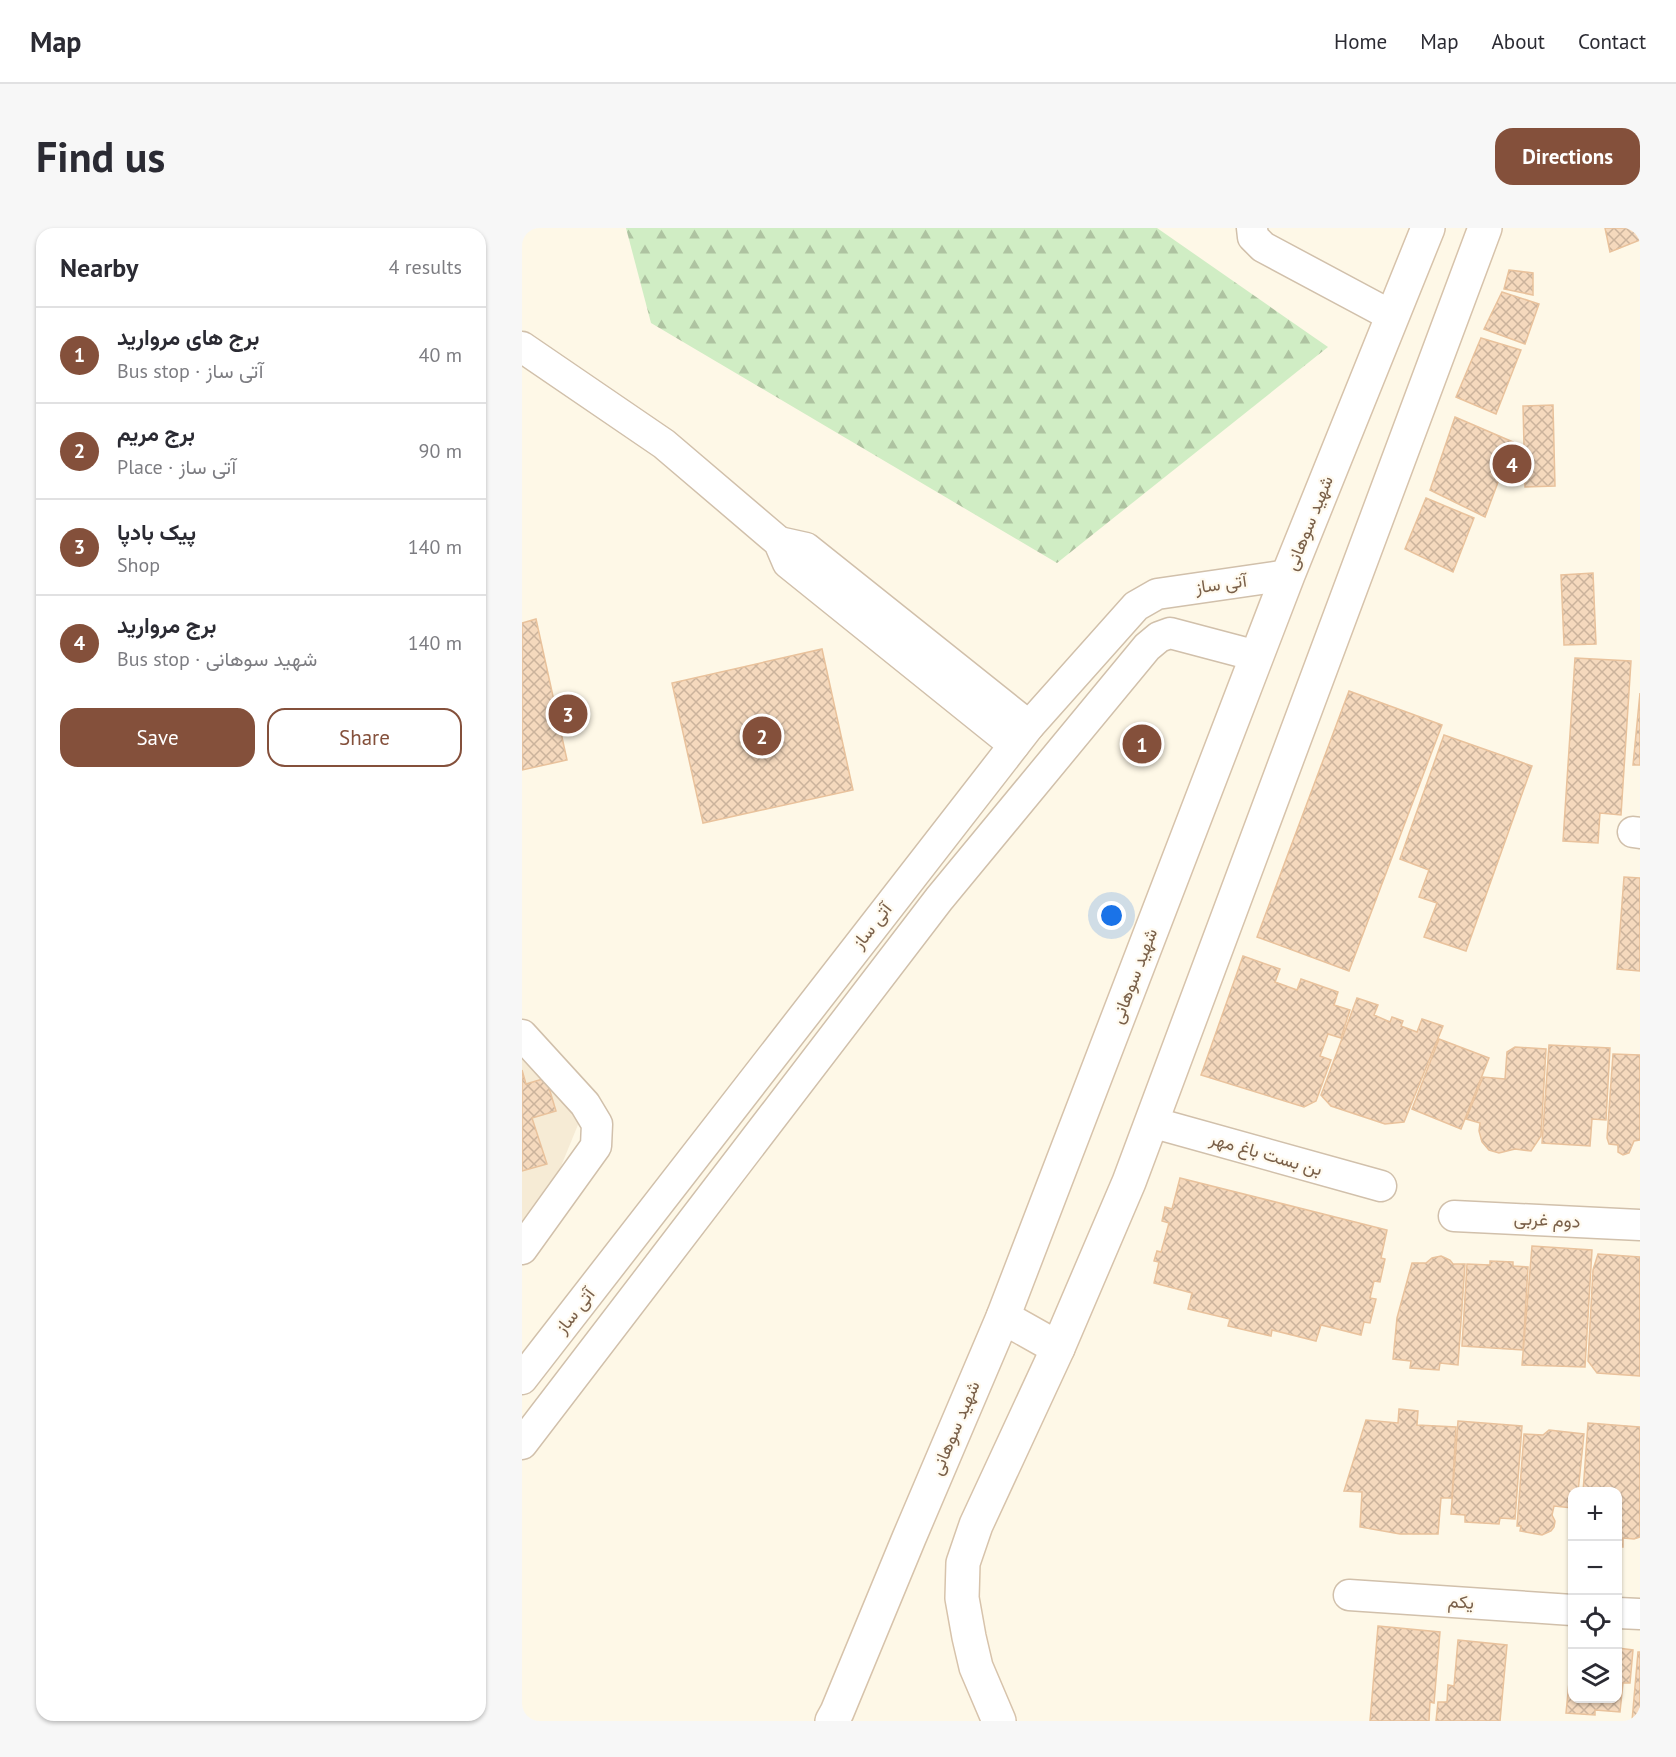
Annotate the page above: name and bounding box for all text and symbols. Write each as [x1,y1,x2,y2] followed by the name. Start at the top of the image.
[30,23,81,60] text: Map
[1334,28,1387,55] text: Home
[1420,28,1459,55] text: Map
[1492,28,1545,55] text: About
[1578,28,1646,55] text: Contact
[1495,128,1640,185] button: Directions
[36,129,165,184] text: Find us
[60,251,138,284] text: Nearby
[389,254,462,280] text: 4 results
[117,323,259,351] text: برج های مروارید
[74,342,85,368] text: 1
[419,342,462,368] text: 40 m
[117,358,263,384] text: Bus stop · آتی ساز
[117,419,195,447] text: برج مریم
[74,438,85,464] text: 2
[419,438,462,464] text: 90 m
[1492,442,1532,486] pin: 4
[117,454,236,480] text: Place · آتی ساز
[1279,472,1338,574] street label: شهید سوهانی
[117,518,196,546] text: پیک بادپا
[74,534,85,560] text: 3
[408,534,462,560] text: 140 m
[117,552,160,578] text: Shop
[1193,568,1250,599] street label: آتی ساز
[117,611,216,639] text: برج مروارید
[74,630,85,656] text: 4
[408,630,462,656] text: 140 m
[117,646,317,672] text: Bus stop · شهید سوهانی
[548,692,588,736] pin: 3
[60,708,255,767] button: Save
[267,708,462,767] button: Share
[742,714,782,758] pin: 2
[1122,722,1162,766] pin: 1
[846,897,898,954] street label: آتی ساز
[1097,901,1126,930] your location
[1105,925,1162,1027] street label: شهید سوهانی
[1206,1126,1325,1181] street label: بن بست باغ مهر
[1513,1206,1581,1234] street label: دوم غربی
[549,1282,601,1339] street label: آتی ساز
[924,1377,985,1478] street label: شهید سوهانی
[1568,1487,1622,1703] map controls
[1568,1487,1622,1541] button: +
[1568,1541,1622,1595] button: −
[1447,1589,1475,1615] street label: یکم
[1568,1595,1622,1649] button: locate
[1568,1649,1622,1703] button: layers

